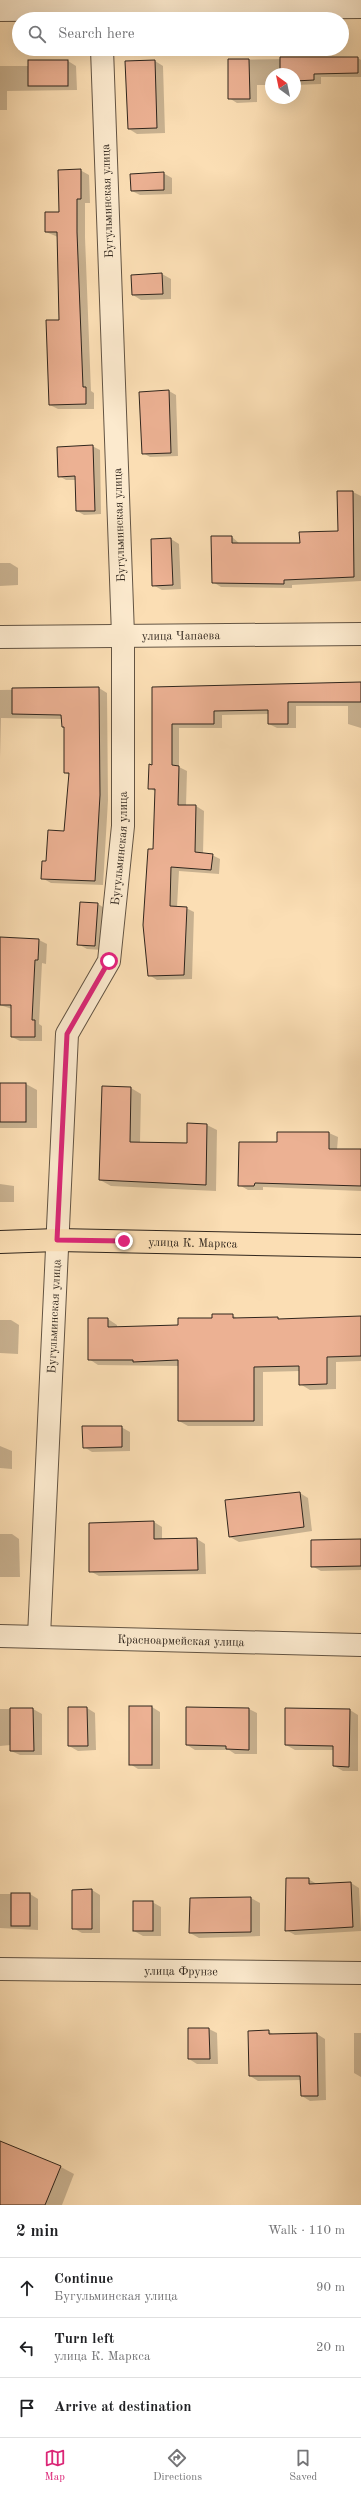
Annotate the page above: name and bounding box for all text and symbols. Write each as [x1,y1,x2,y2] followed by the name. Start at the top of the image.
[12,12,349,56] search box
[26,23,48,45] icon: search
[58,27,135,42] text: Search here
[265,68,301,104] north arrow
[100,144,116,258] street label: Бугульминская улица
[112,468,128,582] street label: Бугульминская улица
[142,630,220,643] street label: улица Чапаева
[110,791,130,906] street label: Бугульминская улица
[100,952,118,970] route start
[115,1232,133,1250] route end
[148,1237,238,1251] street label: улица К. Маркса
[46,1259,64,1374] street label: Бугульминская улица
[117,1634,245,1649] street label: Красноармейская улица
[144,1966,218,1978] street label: улица Фрунзе
[16,2223,59,2240] text: 2 min
[268,2224,345,2237] text: Walk · 110 m
[54,2272,113,2287] text: Continue
[16,2277,38,2299] icon: ahead
[316,2281,345,2294] text: 90 m
[54,2290,178,2303] text: Бугульминская улица
[54,2332,114,2347] text: Turn left
[16,2337,38,2359] icon: left
[316,2341,345,2354] text: 20 m
[54,2350,150,2363] text: улица К. Маркса
[16,2397,38,2419] icon: arrive
[54,2400,192,2415] text: Arrive at destination
[44,2447,66,2485] tab: Map
[153,2447,202,2485] tab: Directions
[289,2447,317,2485] tab: Saved

